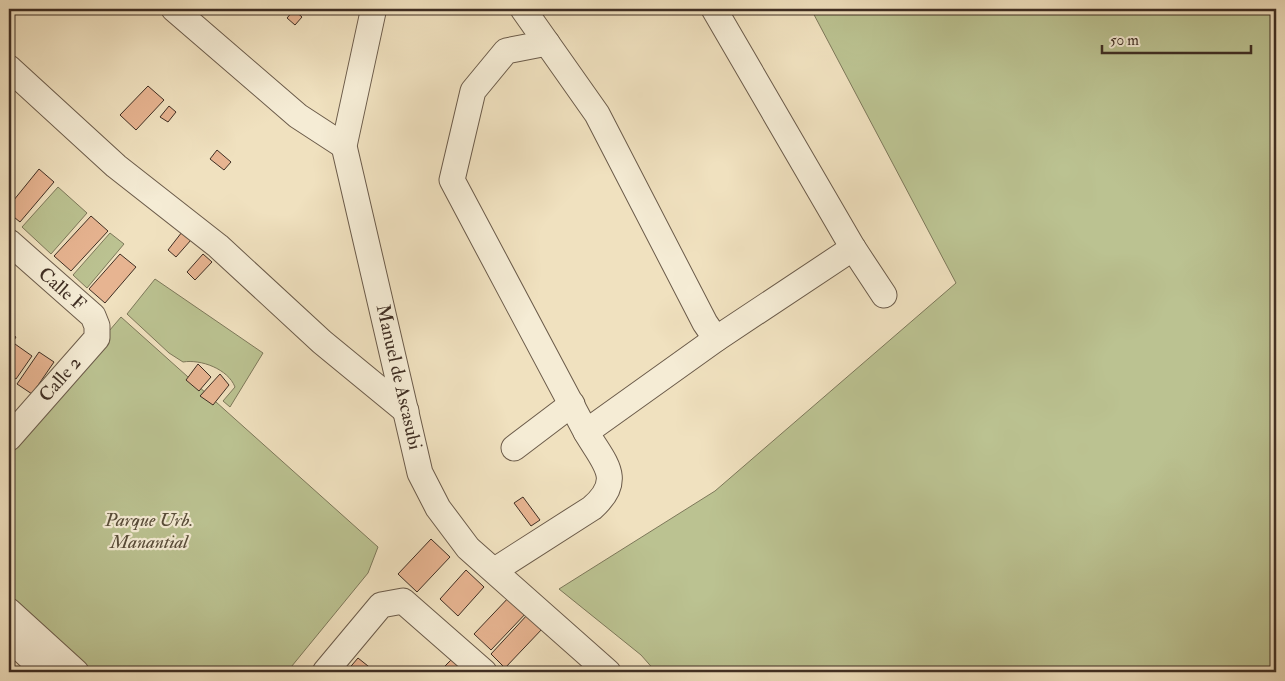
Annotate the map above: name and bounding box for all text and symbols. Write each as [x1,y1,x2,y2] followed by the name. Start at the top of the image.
[1102,22,1251,54] scale bar
[1110,31,1139,50] text: 50 m
[33,262,91,316] street label: Calle F
[371,302,427,452] street label: Manuel de Ascasubi
[34,351,86,407] street label: Calle 2
[104,508,193,554] park label: Parque Urb. Manantial

